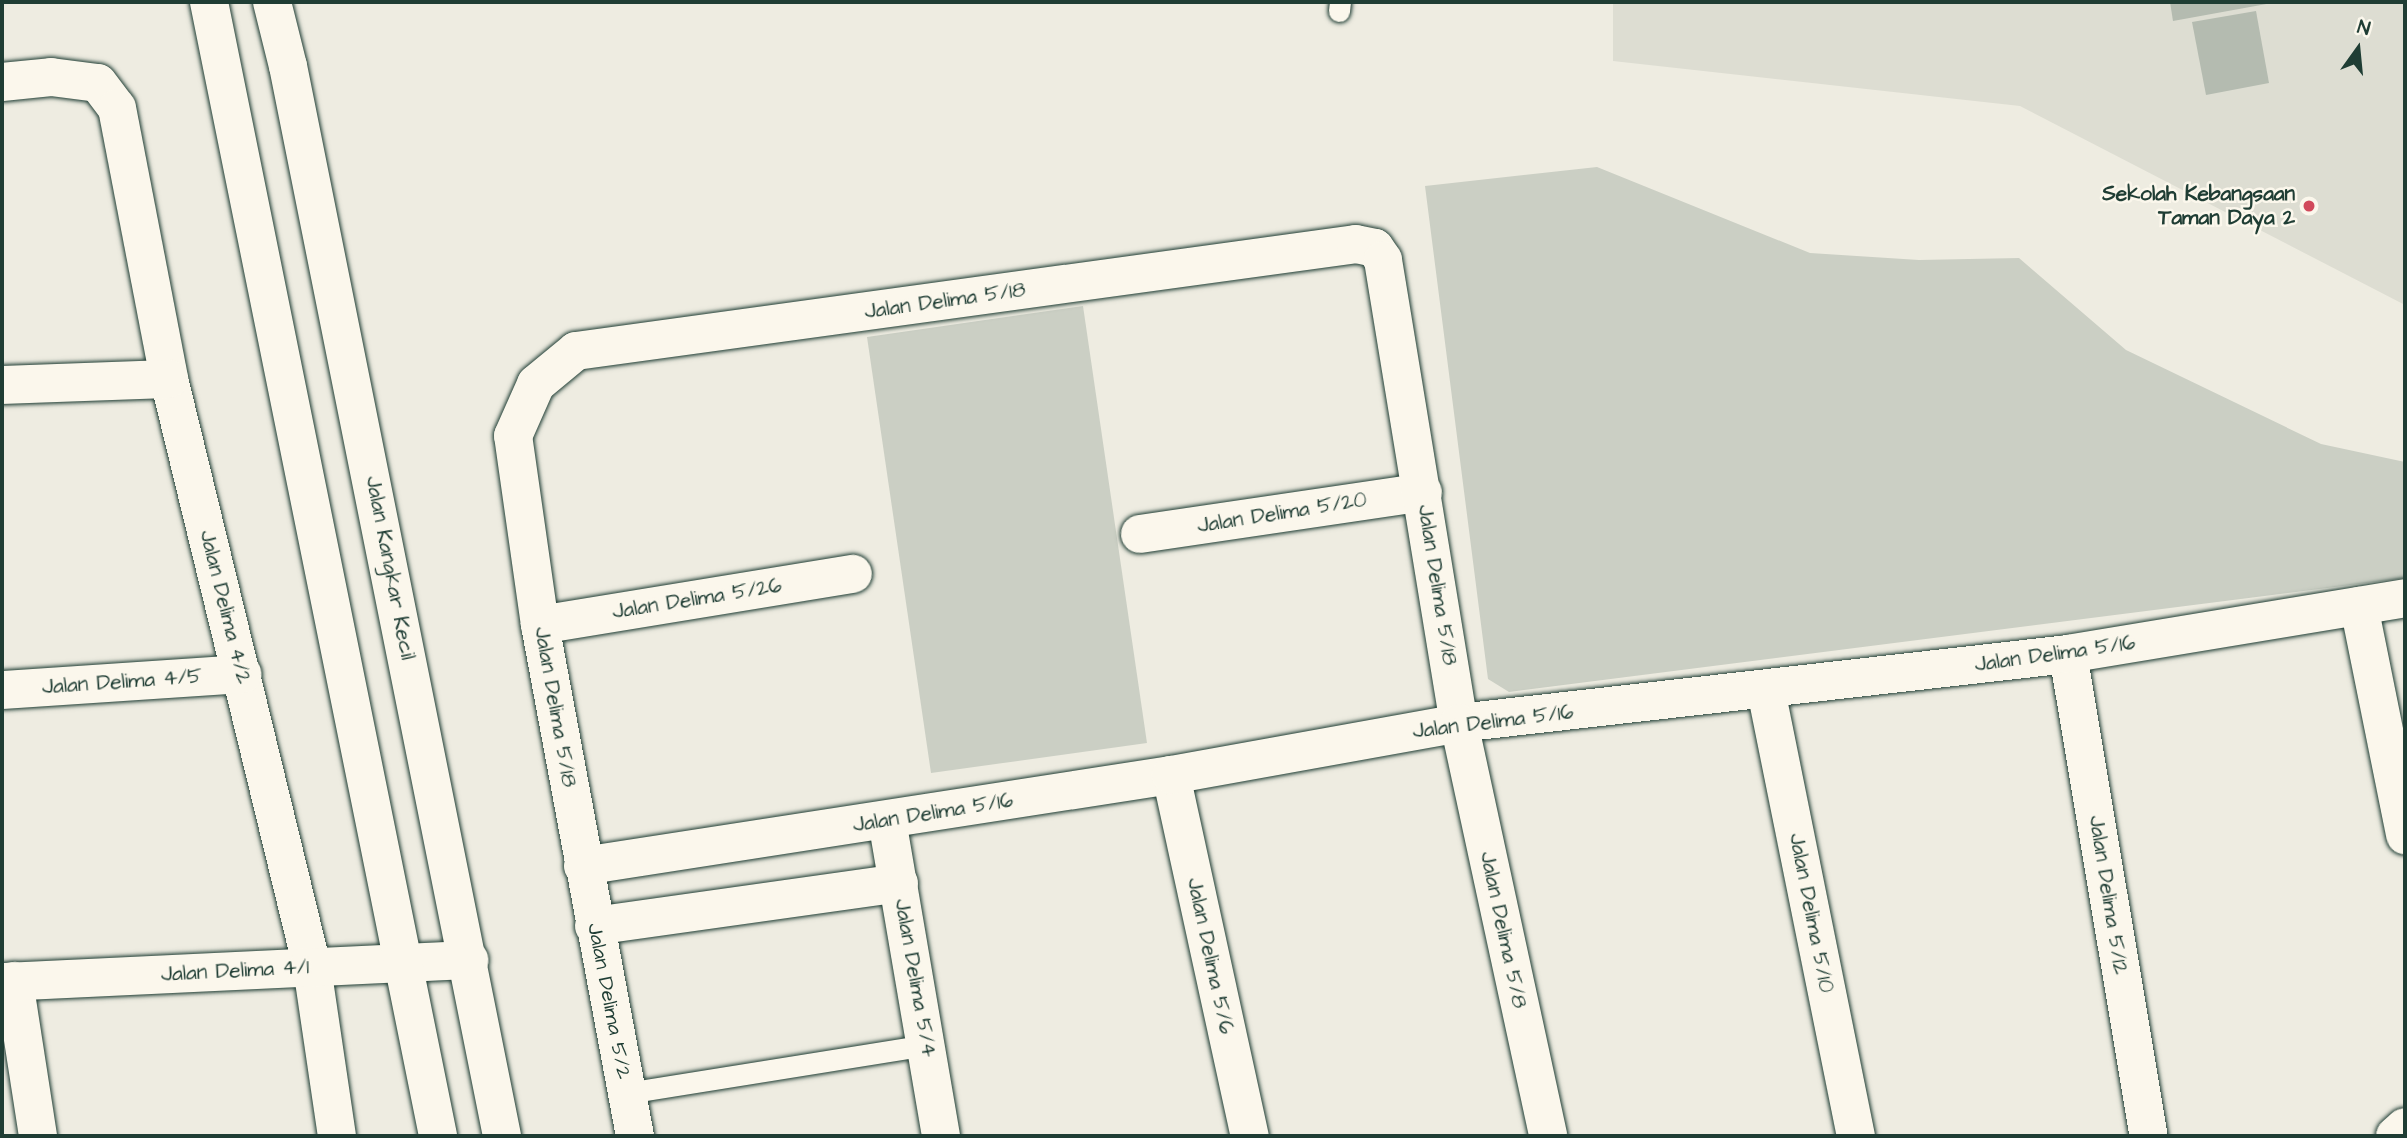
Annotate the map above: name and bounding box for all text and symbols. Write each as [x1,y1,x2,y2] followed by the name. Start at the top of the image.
[2323,14,2393,84] north arrow
[2354,14,2373,43] text: N
[2102,181,2295,231] place label: Sekolah Kebangsaan Taman Daya 2
[2301,198,2317,214] marker: Sekolah Kebangsaan Taman Daya 2
[863,277,1027,325] street label: Jalan Delima 5/18
[360,474,420,662] street label: Jalan Kangkar Kecil
[1195,487,1369,539] street label: Jalan Delima 5/20
[1412,503,1462,667] street label: Jalan Delima 5/18
[194,528,256,686] street label: Jalan Delima 4/2
[610,573,784,625] street label: Jalan Delima 5/26
[528,625,582,789] street label: Jalan Delima 5/18
[1973,630,2137,678] street label: Jalan Delima 5/16
[41,664,203,700] street label: Jalan Delima 4/5
[1411,700,1575,744] street label: Jalan Delima 5/16
[851,788,1015,838] street label: Jalan Delima 5/16
[2083,814,2133,976] street label: Jalan Delima 5/12
[1783,831,1839,995] street label: Jalan Delima 5/10
[1474,849,1532,1011] street label: Jalan Delima 5/8
[1181,876,1239,1036] street label: Jalan Delima 5/6
[889,897,941,1059] street label: Jalan Delima 5/4
[582,921,636,1081] street label: Jalan Delima 5/2
[160,955,310,987] street label: Jalan Delima 4/1

